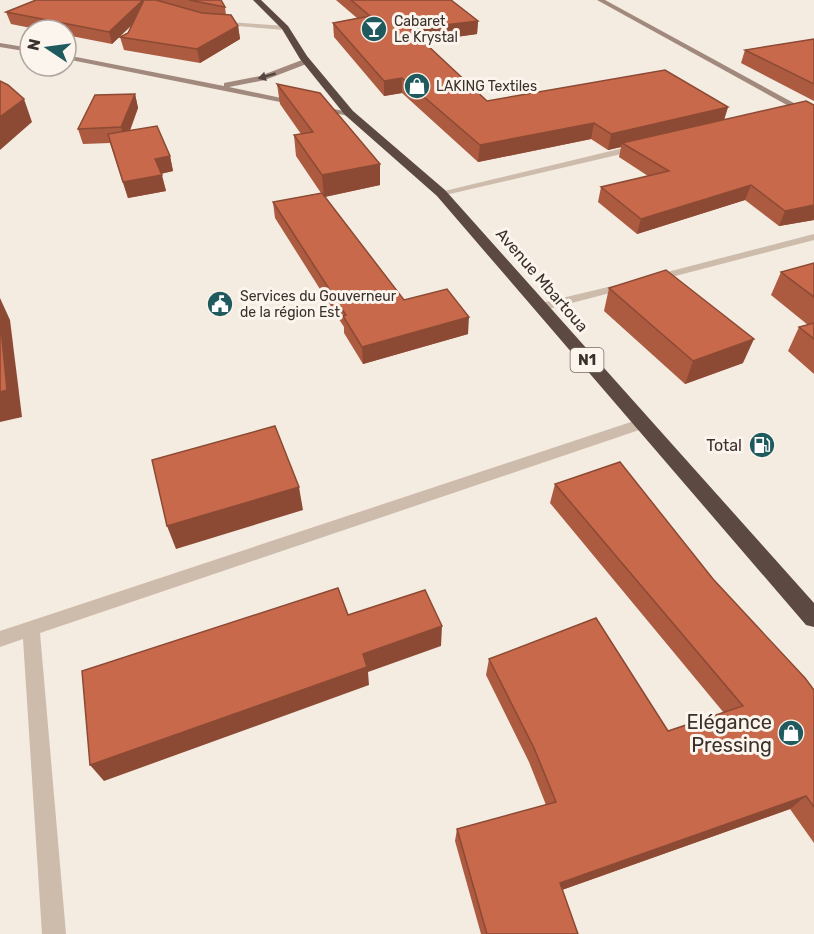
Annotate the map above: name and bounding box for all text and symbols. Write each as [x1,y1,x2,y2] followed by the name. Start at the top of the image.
[394,13,458,46] place label: Cabaret Le Krystal
[359,14,389,44] bar icon: Cabaret Le Krystal
[18,18,78,78] north arrow
[23,37,44,52] text: N
[402,71,432,101] shop icon: LAKING Textiles
[258,72,276,81] one-way arrow
[436,78,537,95] place label: LAKING Textiles
[492,224,592,336] street label: Avenue Mbartoua
[240,288,397,321] place label: Services du Gouverneur de la région Est
[205,289,235,319] public building icon: Services du Gouverneur de la région Est
[570,348,604,372] road number: N1
[747,430,777,460] fuel station icon: Total
[706,436,742,455] place label: Total
[686,710,772,757] place label: Elégance Pressing
[776,718,806,748] shop icon: Elégance Pressing

